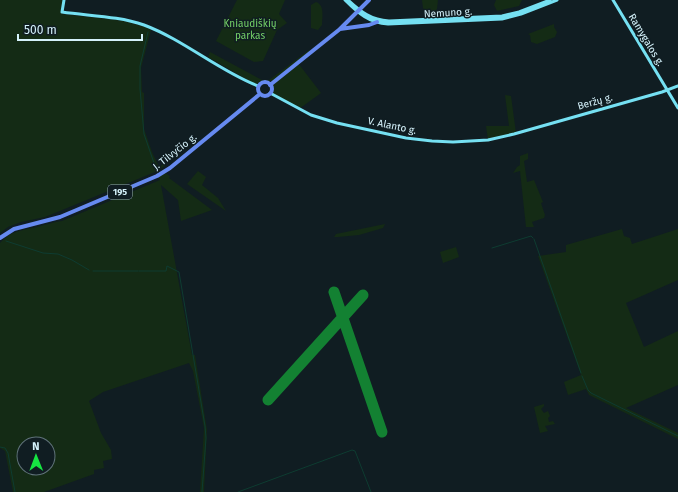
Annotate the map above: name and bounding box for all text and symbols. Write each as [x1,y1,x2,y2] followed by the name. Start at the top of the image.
[423,6,473,20] street label: Nemuno g.
[626,12,666,68] street label: Ramygalos g.
[18,16,142,42] scale bar
[223,18,277,42] park label: Kniaudiškių parkas
[24,23,57,37] text: 500 m
[576,91,614,113] street label: Beržų g.
[367,115,417,137] street label: V. Alanto g.
[151,131,199,173] street label: J. Tilvyčio g.
[108,185,132,199] road number: 195
[16,436,56,476] north arrow
[32,440,40,453] text: N

